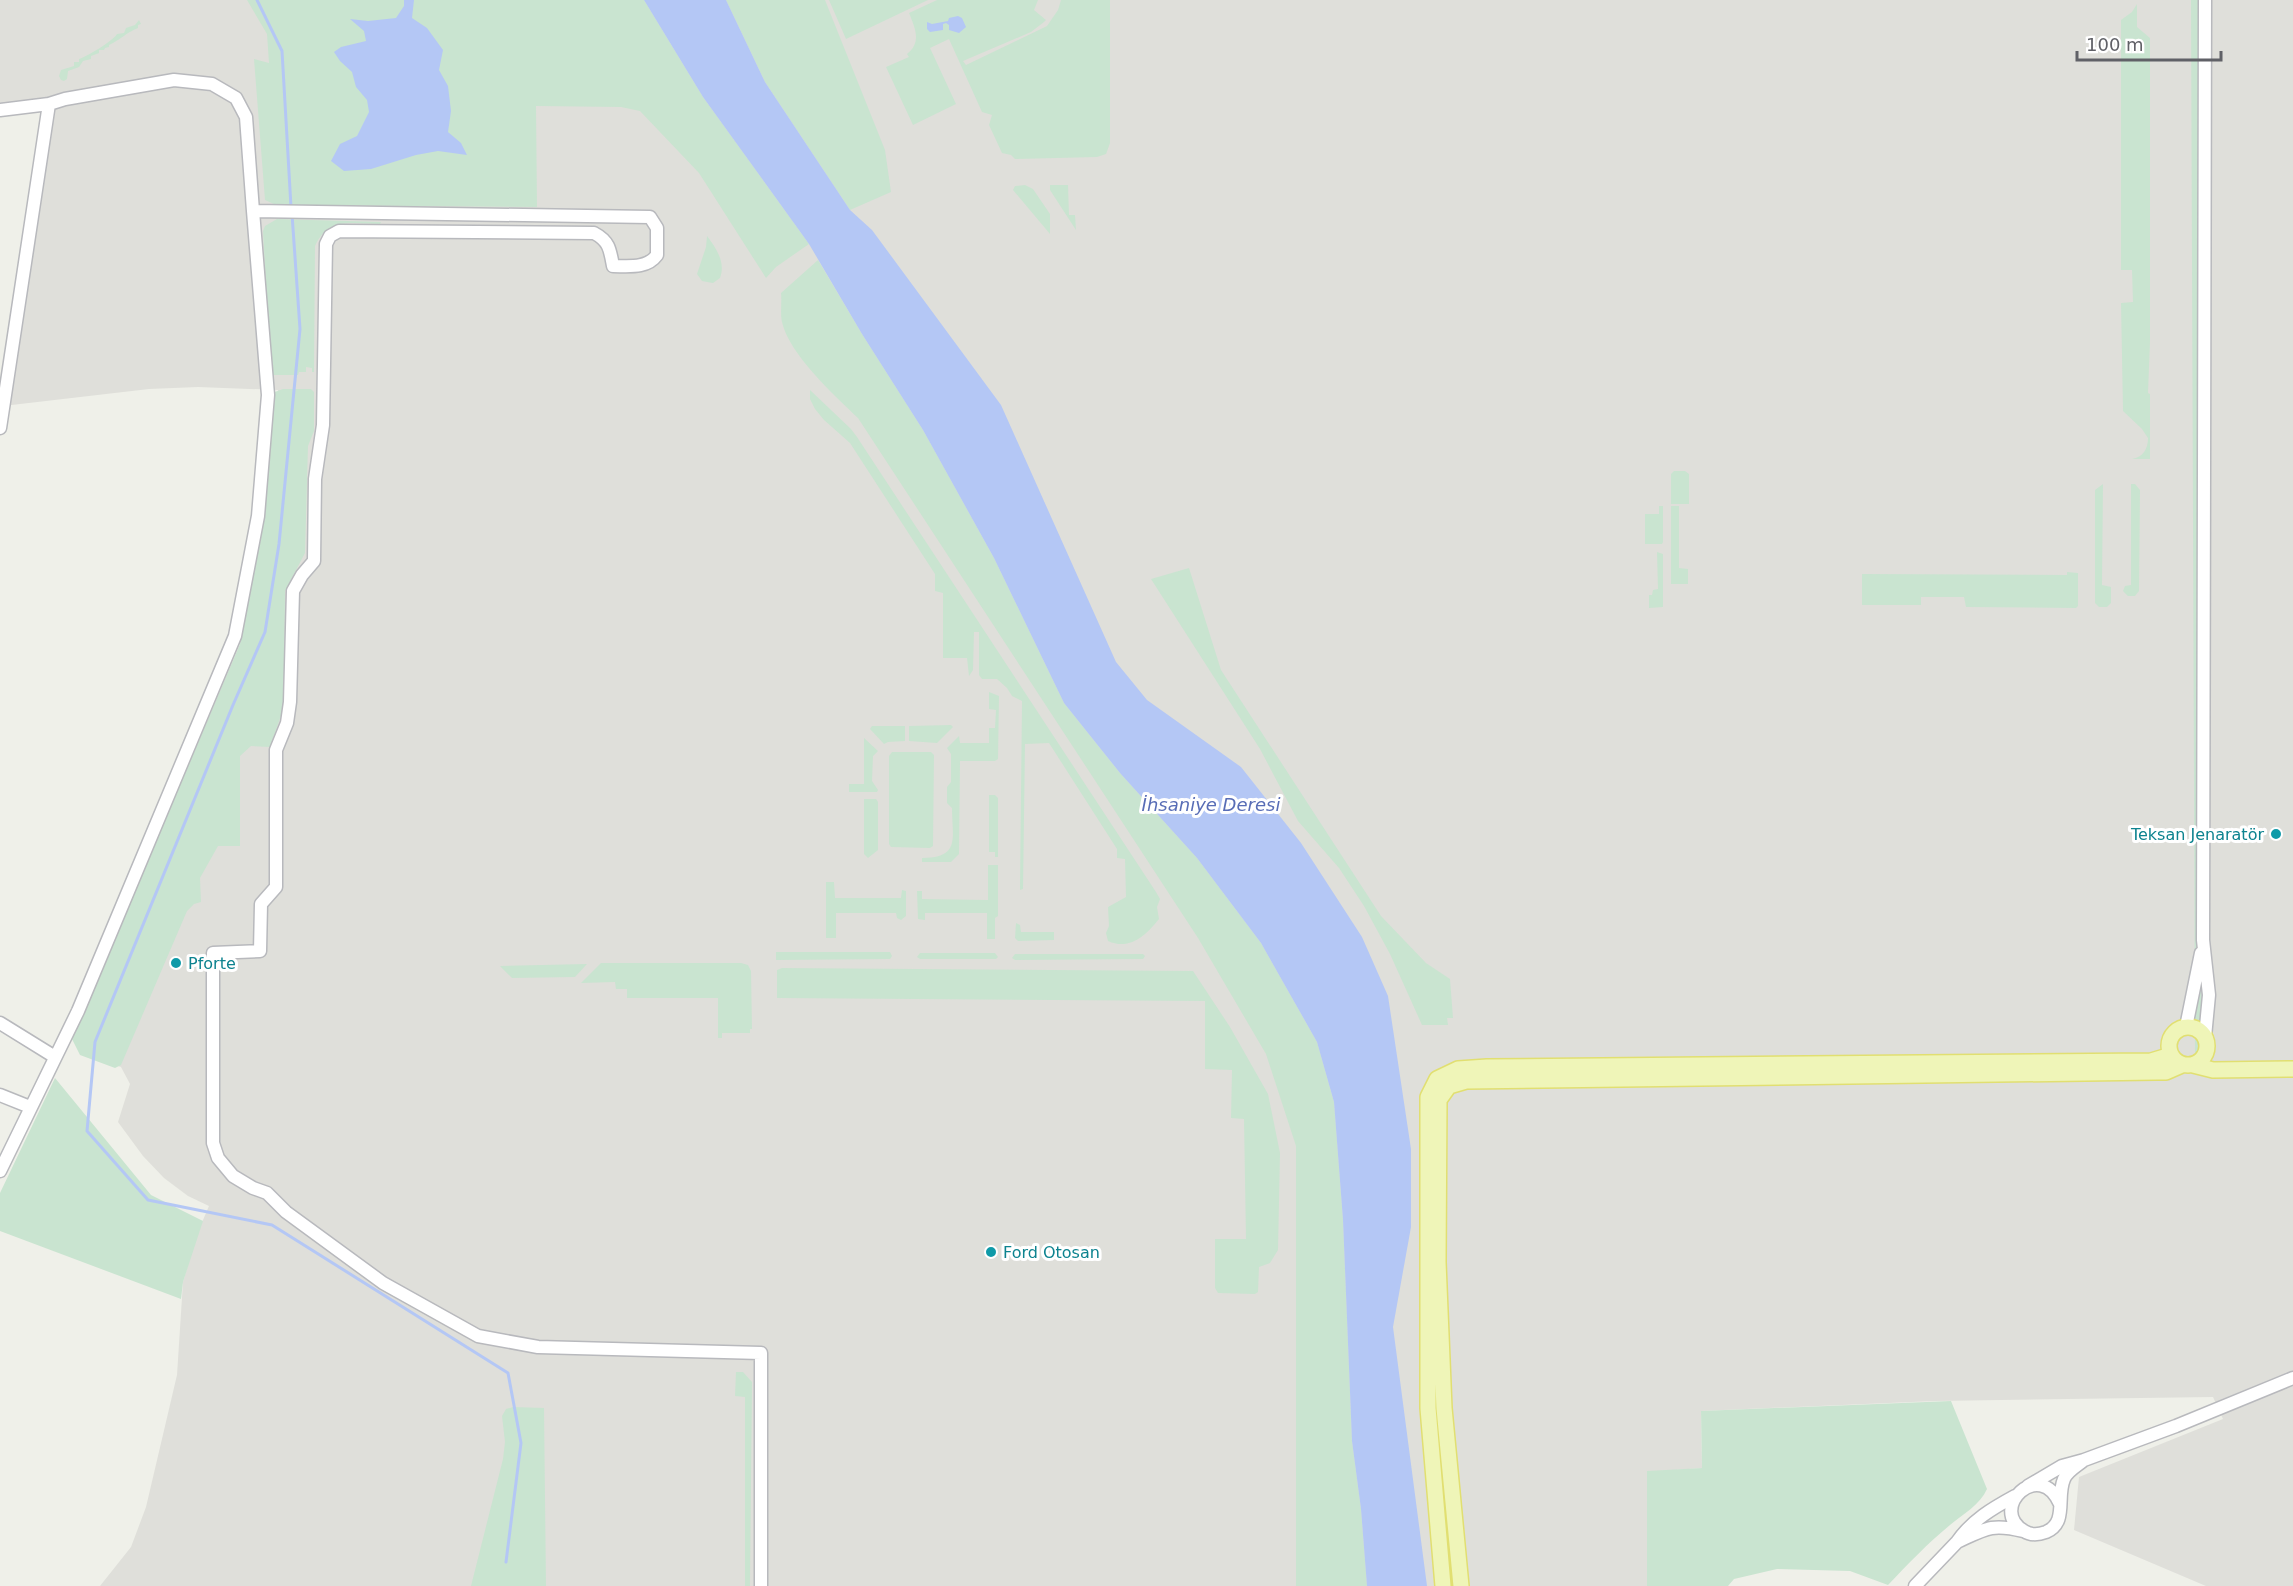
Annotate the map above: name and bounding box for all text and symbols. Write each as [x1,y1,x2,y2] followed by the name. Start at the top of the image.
[2077,24,2221,62] scale bar
[2086,34,2144,55] text: 100 m
[1142,794,1280,815] water label: İhsaniye Deresi
[2130,825,2264,844] place label: Teksan Jenaratör
[2269,827,2283,841] marker: Teksan Jenaratör
[188,954,236,973] place label: Pforte
[169,956,183,970] marker: Pforte
[1003,1243,1100,1262] place label: Ford Otosan
[984,1245,998,1259] marker: Ford Otosan

